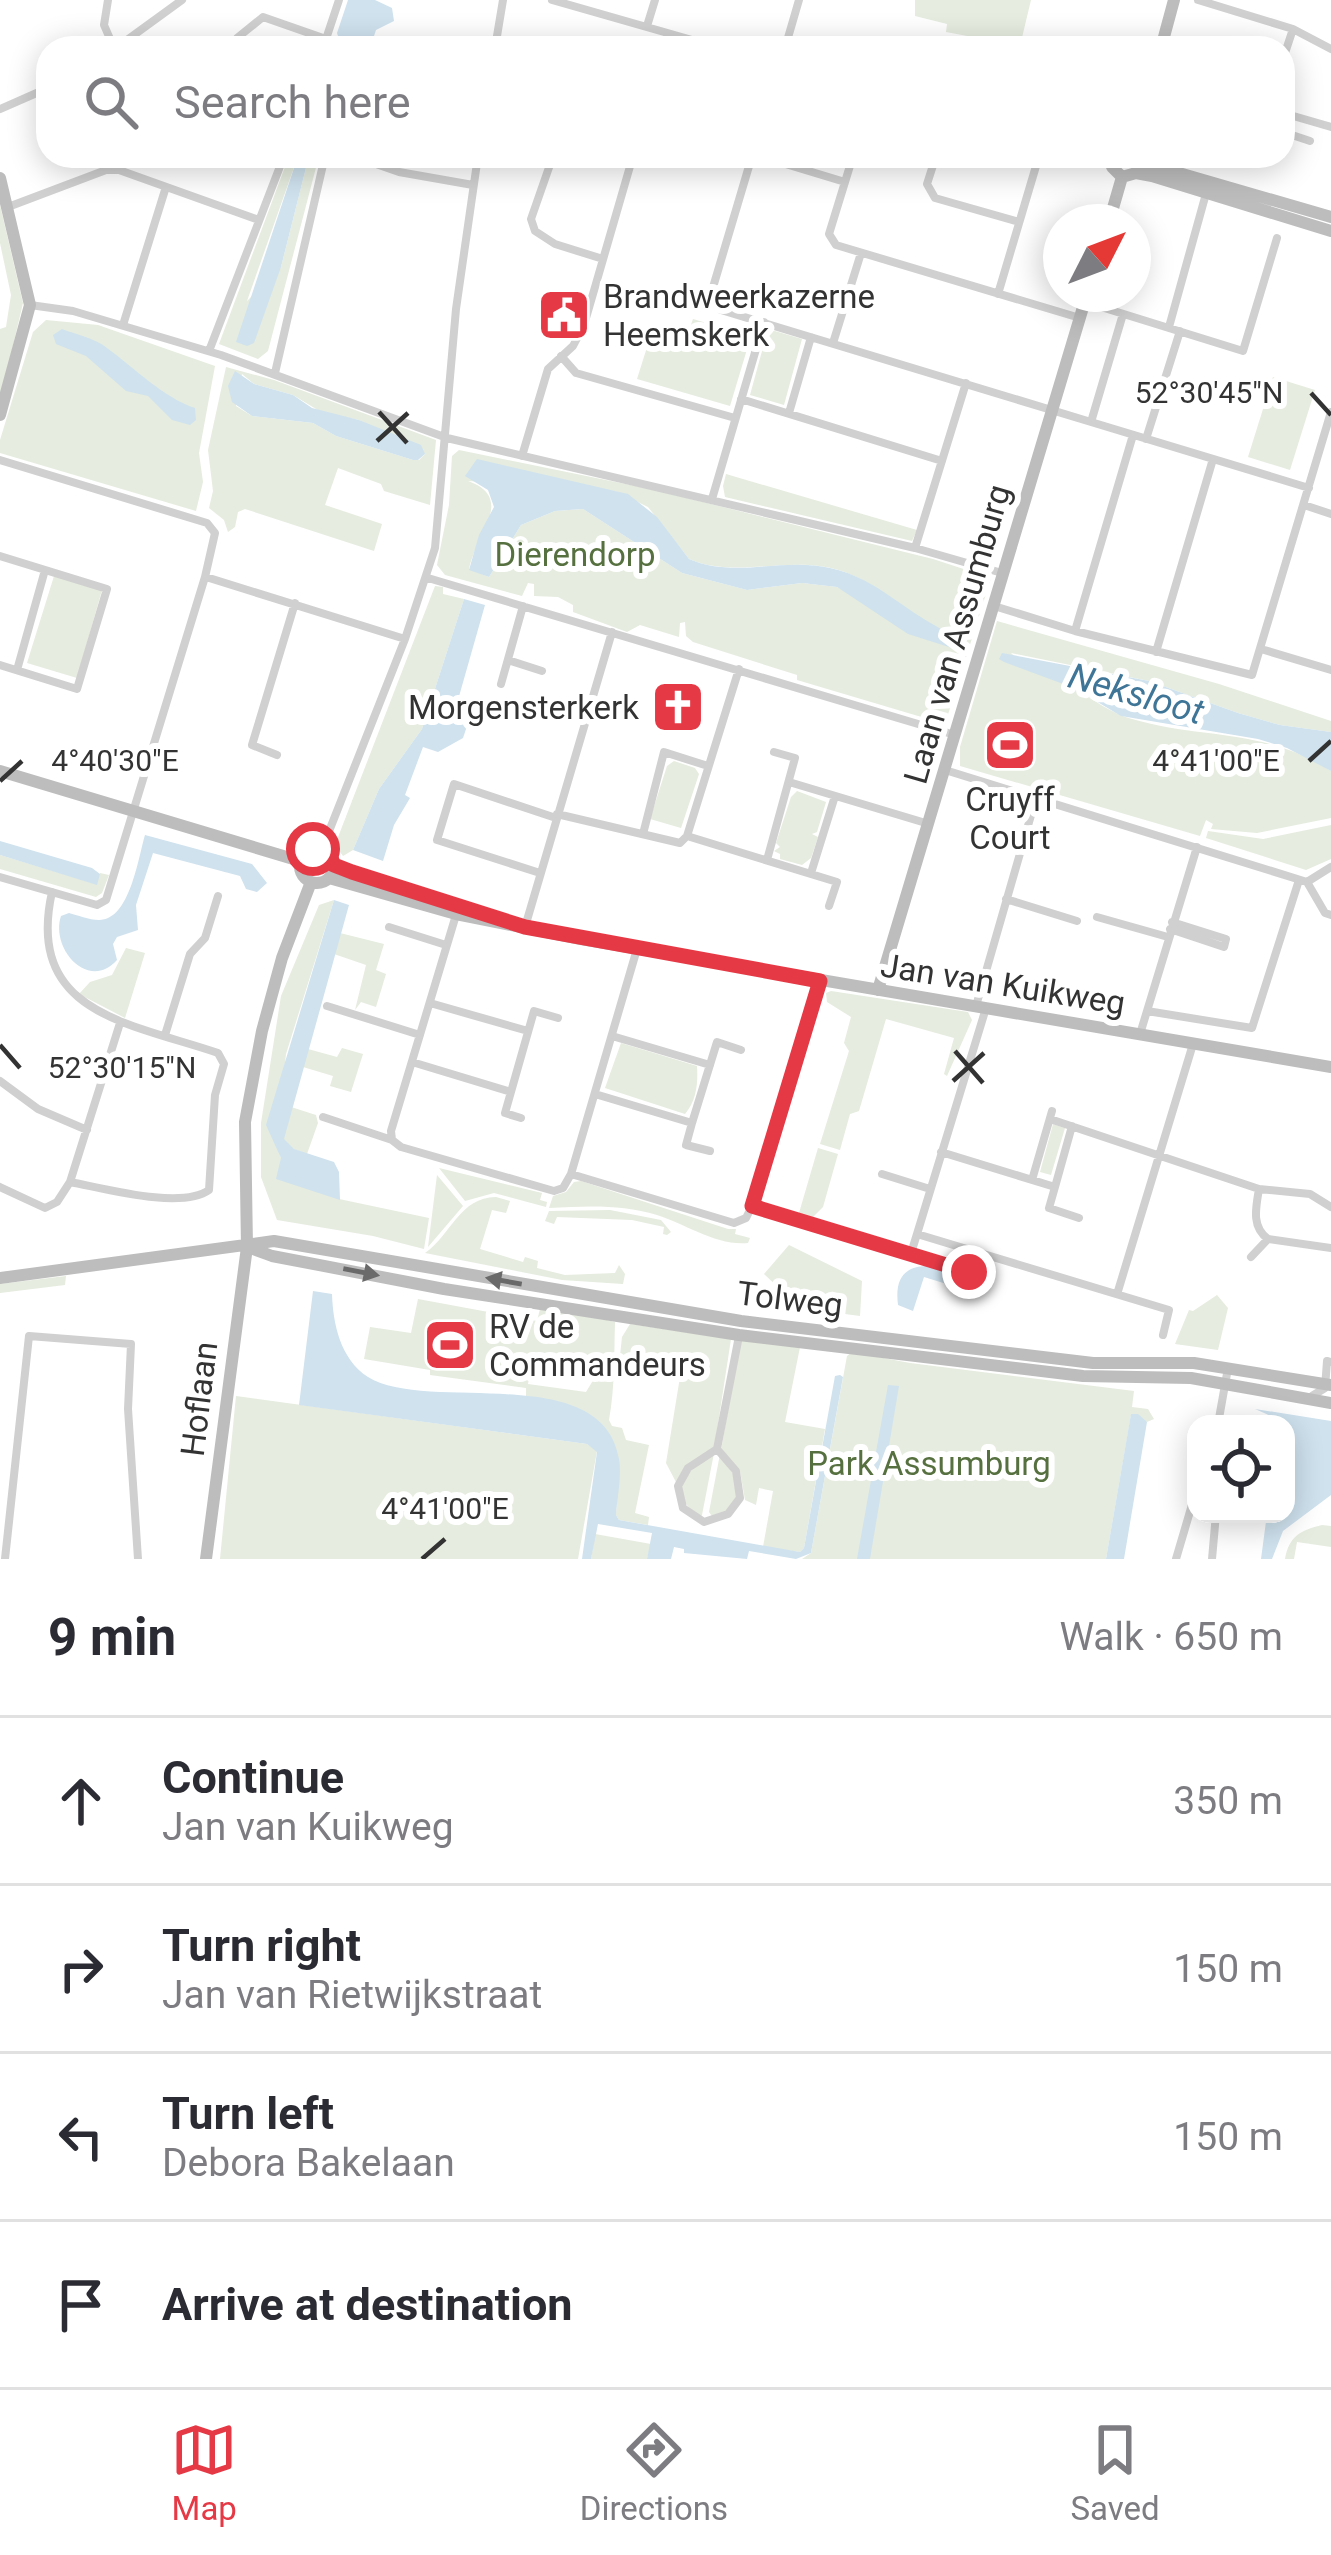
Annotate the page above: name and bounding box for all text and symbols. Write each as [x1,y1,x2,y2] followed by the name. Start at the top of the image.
[36,36,1295,168] search box
[78,69,144,135] icon: search
[174,76,411,129] text: Search here
[1043,204,1151,312] north arrow
[603,277,875,354] place label: Brandweerkazerne Heemskerk
[536,287,592,343] public building icon: Brandweerkazerne Heemskerk
[1135,375,1283,410] text: 52°30'45"N
[896,480,1018,788] street label: Laan van Assumburg
[495,535,655,574] park label: Dierendorp
[1063,655,1209,733] water label: Neksloot
[650,679,706,735] church icon: Morgensterkerk
[408,688,639,727] place label: Morgensterkerk
[982,717,1038,773] sports icon: Cruyff Court
[51,743,179,778] text: 4°40'30"E
[1152,743,1280,778] text: 4°41'00"E
[965,780,1055,857] place label: Cruyff Court
[286,822,340,876] route start
[878,945,1128,1023] street label: Jan van Kuikweg
[48,1050,196,1085] text: 52°30'15"N
[942,1245,996,1299] route end
[342,1263,380,1282] one-way arrow
[485,1271,523,1290] one-way arrow
[735,1273,845,1325] street label: Tolweg
[489,1307,706,1384] place label: RV de Commandeurs
[422,1317,478,1373] sports icon: RV de Commandeurs
[173,1339,225,1459] street label: Hoflaan
[1187,1415,1295,1523] map controls
[1187,1415,1295,1523] button: locate
[807,1444,1051,1483] park label: Park Assumburg
[381,1491,509,1526] text: 4°41'00"E
[48,1608,176,1667] text: 9 min
[1059,1614,1283,1660] text: Walk · 650 m
[162,1751,344,1804] text: Continue
[48,1768,114,1834] icon: ahead
[1173,1778,1283,1824] text: 350 m
[162,1804,454,1850] text: Jan van Kuikweg
[162,1919,361,1972] text: Turn right
[48,1936,114,2002] icon: right
[1173,1946,1283,1992] text: 150 m
[162,1972,542,2018] text: Jan van Rietwijkstraat
[162,2087,334,2140] text: Turn left
[48,2104,114,2170] icon: left
[1173,2114,1283,2160] text: 150 m
[162,2140,455,2186] text: Debora Bakelaan
[48,2272,114,2338] icon: arrive
[162,2278,573,2331] text: Arrive at destination
[171,2417,237,2528] tab: Map
[580,2417,728,2528] tab: Directions
[1071,2417,1160,2528] tab: Saved

